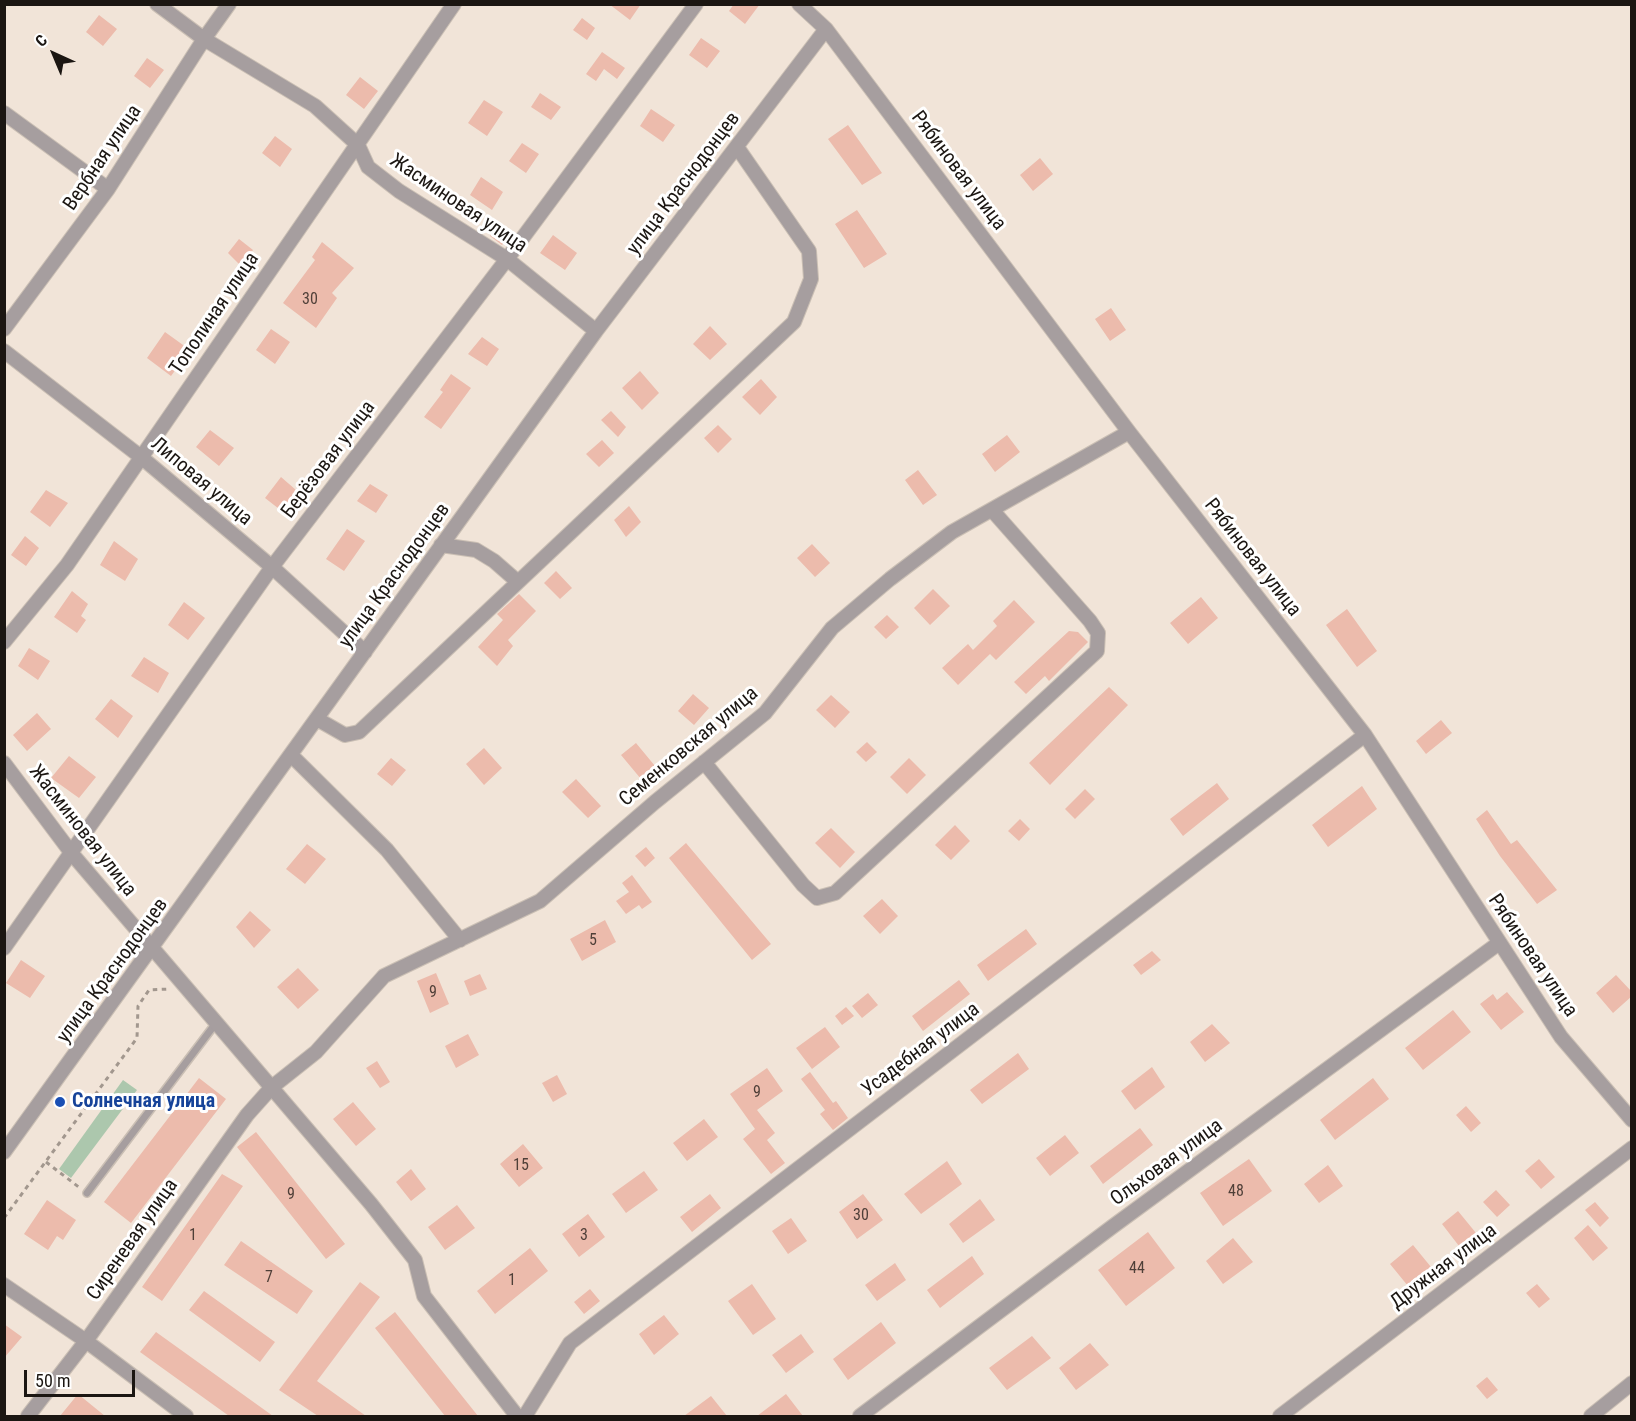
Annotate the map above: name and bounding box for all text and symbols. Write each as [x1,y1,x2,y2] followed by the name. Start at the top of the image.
[24,24,84,84] north arrow
[31,31,51,51] text: С
[59,101,147,215] street label: Вербная улица
[905,107,1011,235] street label: Рябиновая улица
[622,108,746,260] street label: улица Краснодонцев
[385,149,531,259] street label: Жасминовая улица
[165,248,265,380] street label: Тополиная улица
[302,290,318,310] house number: 30
[277,397,381,523] street label: Берёзовая улица
[145,433,257,531] street label: Липовая улица
[1199,494,1305,622] street label: Рябиновая улица
[334,499,456,653] street label: улица Краснодонцев
[615,682,763,812] street label: Семенковская улица
[23,760,141,902] street label: Жасминовая улица
[1482,890,1582,1022] street label: Рябиновая улица
[52,894,174,1048] street label: улица Краснодонцев
[589,931,597,951] house number: 5
[429,983,437,1003] house number: 9
[857,998,985,1102] street label: Усадебная улица
[753,1083,761,1103] house number: 9
[72,1090,215,1114] place label: Солнечная улица
[53,1095,67,1109] marker: Солнечная улица
[1106,1114,1228,1212] street label: Ольховая улица
[513,1156,529,1176] house number: 15
[82,1175,184,1305] street label: Сиреневая улица
[1228,1182,1244,1202] house number: 48
[287,1185,295,1205] house number: 9
[853,1206,869,1226] house number: 30
[1386,1219,1502,1315] street label: Дружная улица
[189,1226,197,1246] house number: 1
[580,1226,588,1246] house number: 3
[1129,1259,1145,1279] house number: 44
[265,1268,273,1288] house number: 7
[508,1271,516,1291] house number: 1
[27,1358,138,1396] scale bar
[35,1370,70,1391] text: 50 m

